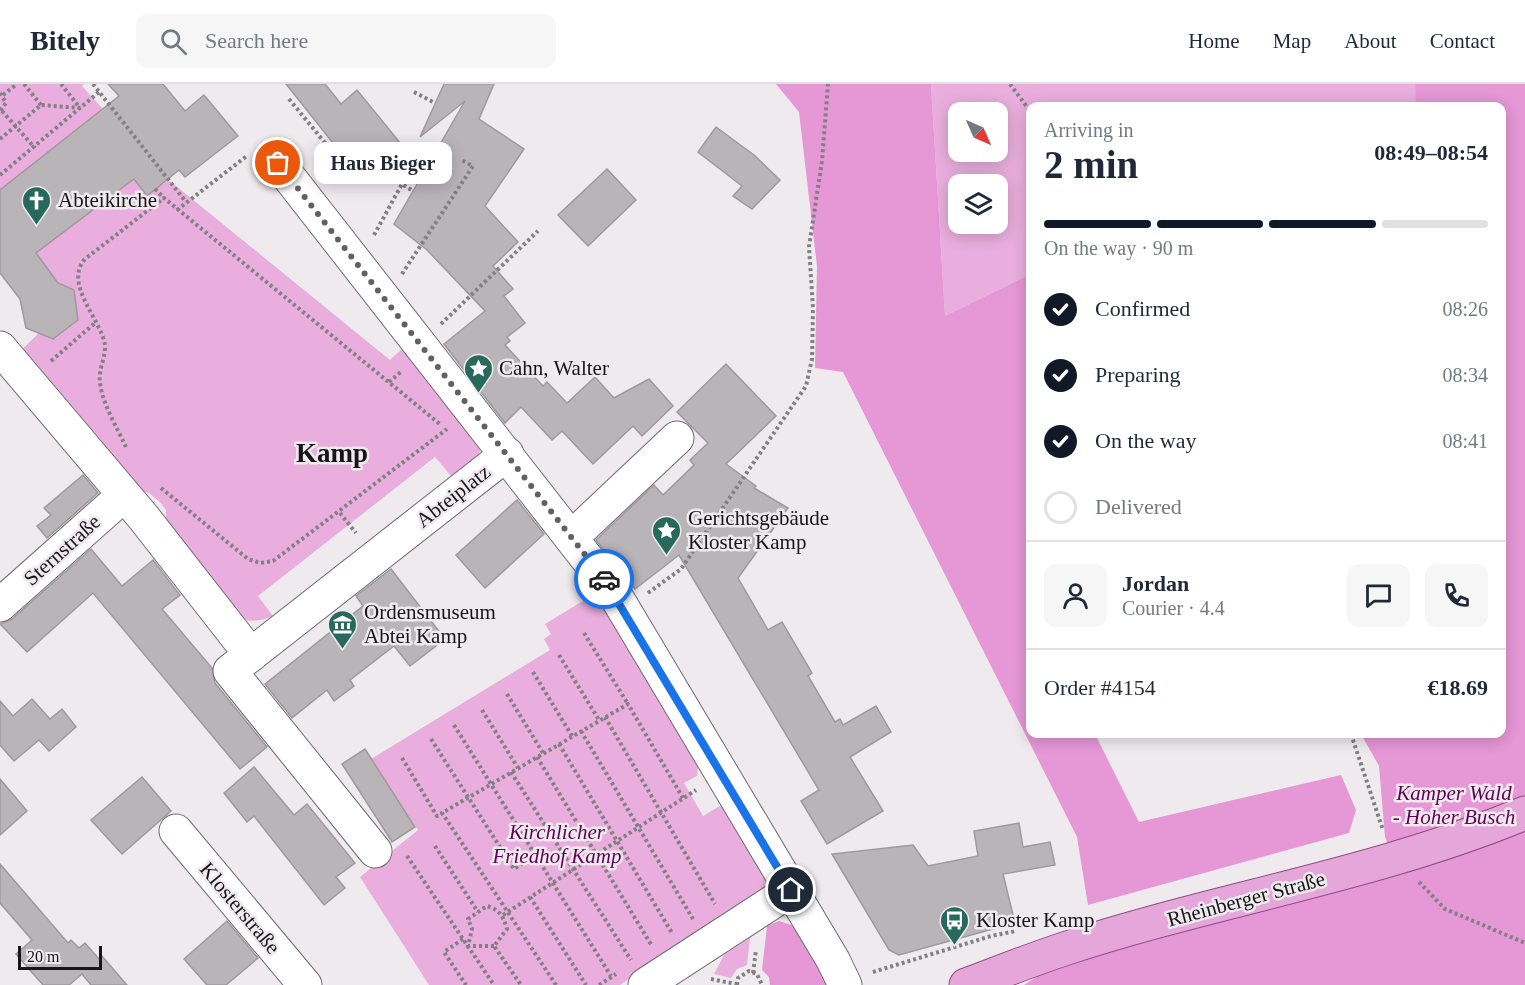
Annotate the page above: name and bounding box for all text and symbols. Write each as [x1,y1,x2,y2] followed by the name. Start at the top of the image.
[136,14,556,68] search box
[30,25,100,56] text: Bitely
[157,25,190,58] icon: search
[205,28,308,53] text: Search here
[1188,29,1240,53] text: Home
[1273,29,1311,53] text: Map
[1344,29,1397,53] text: About
[1430,29,1495,53] text: Contact
[948,102,1008,162] north arrow
[948,102,1008,234] map controls
[1044,119,1133,141] text: Arriving in
[252,137,303,188] pin
[1374,140,1488,165] text: 08:49–08:54
[314,142,452,184] callout: Haus Bieger
[1044,143,1138,186] text: 2 min
[261,146,294,179] icon: bag
[331,152,436,174] text: Haus Bieger
[948,174,1008,234] button: layers
[21,184,53,226] church icon: Abteikirche
[58,188,157,212] place label: Abteikirche
[1044,237,1193,259] text: On the way · 90 m
[1044,293,1077,326] icon: check
[1095,296,1190,321] text: Confirmed
[1442,298,1488,320] text: 08:26
[462,352,494,394] place icon: Cahn, Walter
[499,356,609,380] place label: Cahn, Walter
[1044,359,1077,392] icon: check
[1095,362,1181,387] text: Preparing
[1442,364,1488,386] text: 08:34
[1044,425,1077,458] icon: check
[1095,428,1196,453] text: On the way
[1442,430,1488,452] text: 08:41
[296,438,368,468] district label: Kamp
[411,460,495,532] street label: Abteiplatz
[1095,494,1182,519] text: Delivered
[688,506,829,554] place label: Gerichtsgebäude Kloster Kamp
[19,509,105,591] street label: Sternstraße
[651,514,683,556] place icon: Gerichtsgebäude Kloster Kamp
[574,549,634,609] courier
[588,563,621,596] icon: car
[1044,564,1107,627] button: person
[1347,564,1410,627] button: chat
[1425,564,1488,627] button: phone
[1122,571,1189,596] text: Jordan
[1122,597,1225,619] text: Courier · 4.4
[364,600,496,648] place label: Ordensmuseum Abtei Kamp
[327,608,359,650] museum icon: Ordensmuseum Abtei Kamp
[1044,675,1156,700] text: Order #4154
[1428,675,1488,700] text: €18.69
[1393,781,1515,829] park label: Kamper Wald - Hoher Busch
[492,820,621,868] park label: Kirchlicher Friedhof Kamp
[195,857,285,959] street label: Klosterstraße
[765,864,816,915] pin
[1165,866,1327,932] street label: Rheinberger Straße
[774,873,807,906] icon: home
[939,904,971,946] bus stop icon: Kloster Kamp
[976,908,1094,932] place label: Kloster Kamp
[18,943,102,970] scale bar
[27,948,59,965] text: 20 m

